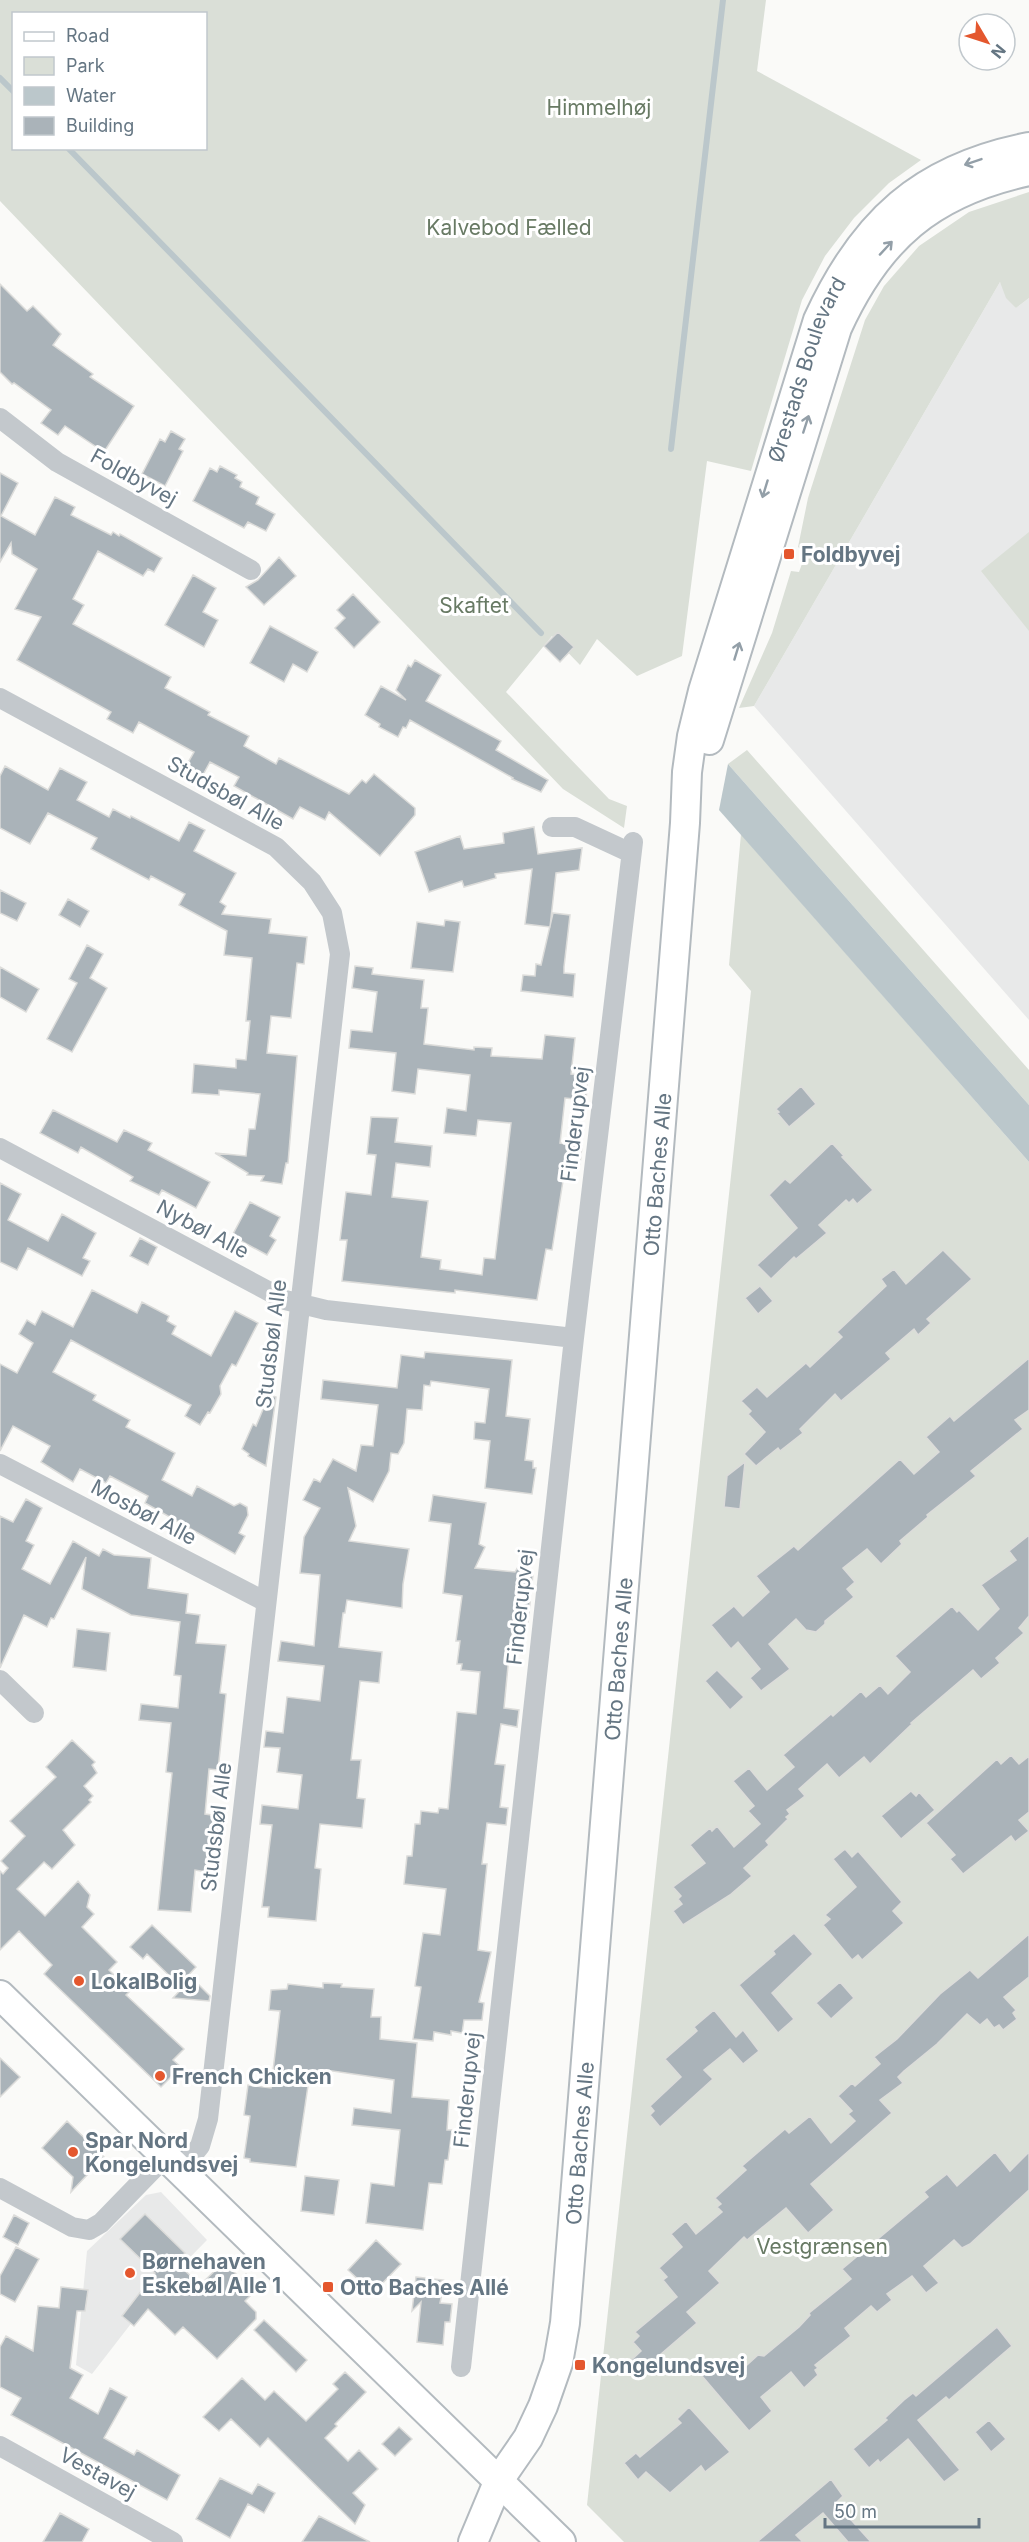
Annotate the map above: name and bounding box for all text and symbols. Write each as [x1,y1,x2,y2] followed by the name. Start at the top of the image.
[12,12,207,150] legend
[957,12,1017,72] north arrow
[66,25,109,46] text: Road
[987,40,1010,62] text: N
[66,55,105,76] text: Park
[66,85,116,106] text: Water
[547,95,651,120] park label: Himmelhøj
[66,115,134,136] text: Building
[964,158,983,169] one-way arrow
[426,215,592,240] park label: Kalvebod Fælled
[878,241,893,256] one-way arrow
[762,272,850,465] street label: Ørestads Boulevard
[802,415,813,434] one-way arrow
[86,443,182,511] street label: Foldbyvej
[759,479,770,498] one-way arrow
[801,542,900,567] place label: Foldbyvej
[782,547,796,561] marker: Foldbyvej
[439,593,509,618] park label: Skaftet
[732,642,743,661] one-way arrow
[163,751,289,835] street label: Studsbøl Alle
[555,1065,595,1183] street label: Finderupvej
[638,1092,676,1257] street label: Otto Baches Alle
[152,1194,254,1264] street label: Nybøl Alle
[251,1278,291,1410] street label: Studsbøl Alle
[87,1474,201,1550] street label: Mosbøl Alle
[501,1548,539,1666] street label: Finderupvej
[599,1576,637,1741] street label: Otto Baches Alle
[196,1761,236,1893] street label: Studsbøl Alle
[91,1969,197,1994] place label: LokalBolig
[72,1974,86,1988] marker: LokalBolig
[448,2031,486,2149] street label: Finderupvej
[560,2061,598,2226] street label: Otto Baches Alle
[172,2064,332,2089] place label: French Chicken
[153,2069,167,2083] marker: French Chicken
[85,2128,238,2177] place label: Spar Nord Kongelundsvej
[66,2145,80,2159] marker: Spar Nord Kongelundsvej
[756,2234,888,2259] park label: Vestgrænsen
[142,2249,281,2298] place label: Børnehaven Eskebøl Alle 1
[123,2266,137,2280] marker: Børnehaven Eskebøl Alle 1
[340,2275,509,2300] place label: Otto Baches Allé
[321,2280,335,2294] marker: Otto Baches Allé
[592,2353,745,2378] place label: Kongelundsvej
[573,2358,587,2372] marker: Kongelundsvej
[55,2442,141,2504] street label: Vestavej
[825,2491,980,2529] scale bar
[834,2501,877,2522] text: 50 m

